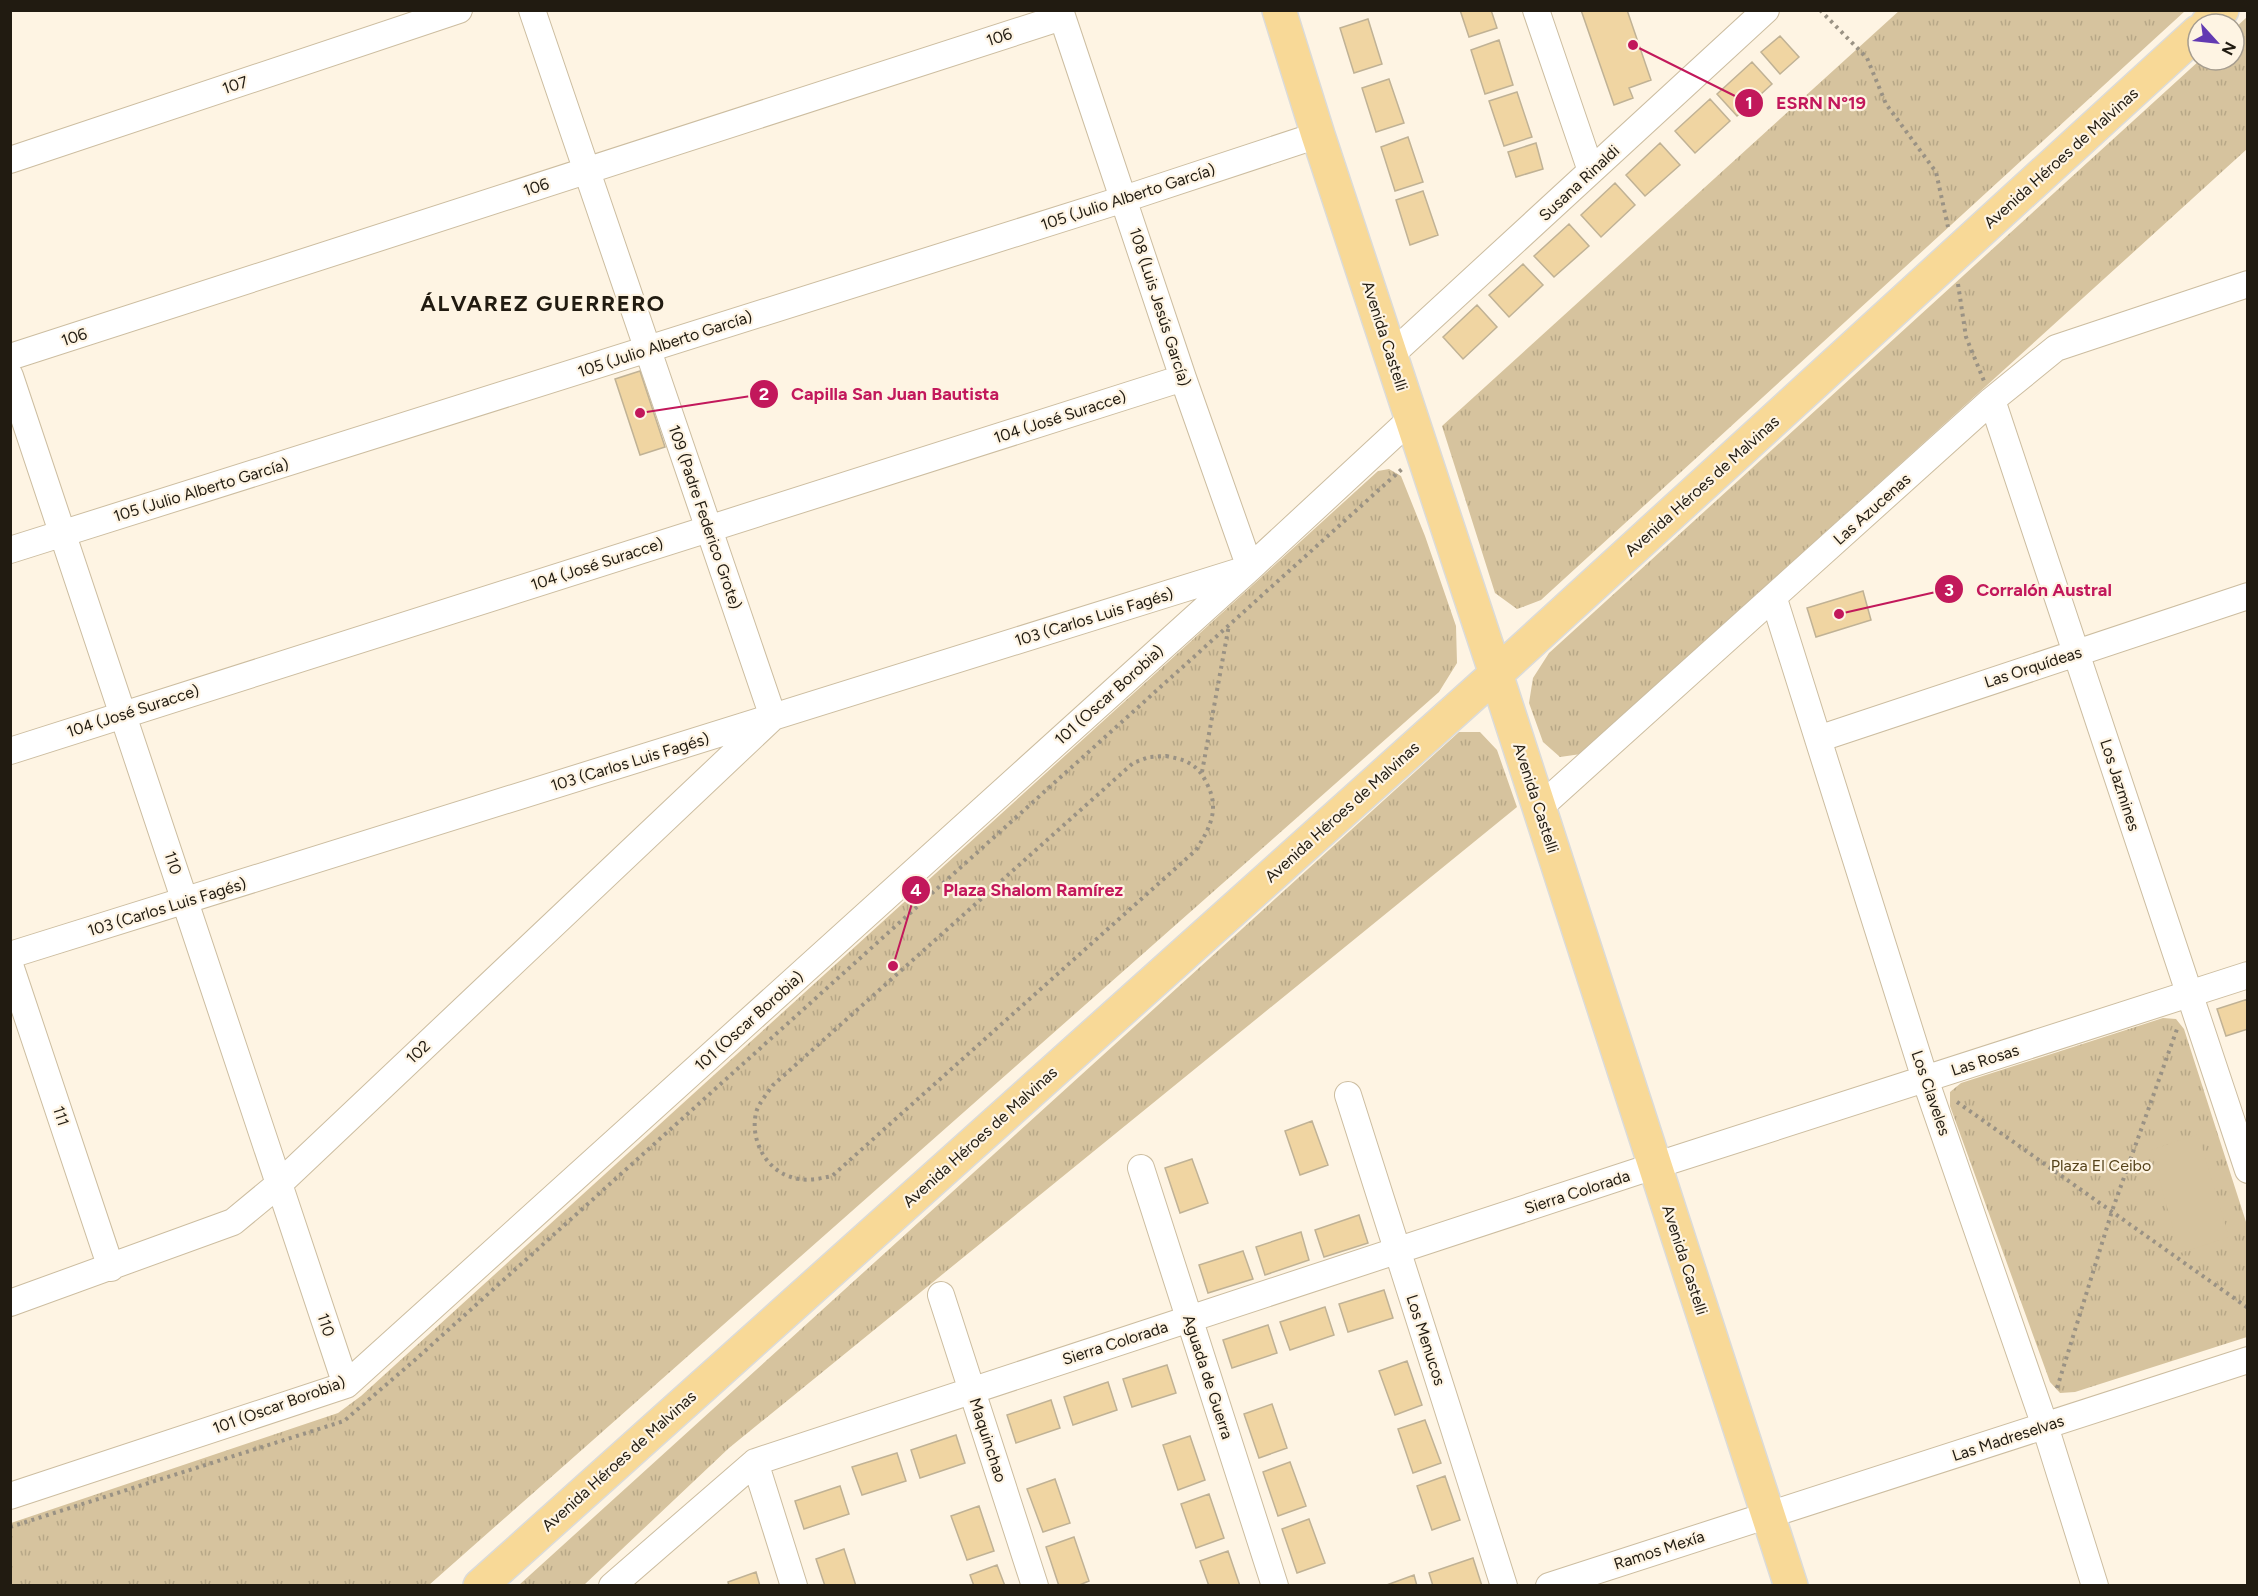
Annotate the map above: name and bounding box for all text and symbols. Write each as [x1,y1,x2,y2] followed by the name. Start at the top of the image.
[2186,12,2246,72] north arrow
[984,24,1014,50] street label: 106
[2218,39,2240,58] text: N
[220,72,250,98] street label: 107
[1980,84,2142,232] street label: Avenida Héroes de Malvinas
[1734,85,1878,121] callout: ESRN N°19
[1745,92,1753,114] text: 1
[1776,92,1866,114] text: ESRN N°19
[1535,141,1623,225] street label: Susana Rinaldi
[1038,160,1218,234] street label: 105 (Julio Alberto García)
[521,174,551,200] street label: 106
[1125,225,1195,389] street label: 108 (Luis Jesús García)
[1358,279,1412,393] street label: Avenida Castelli
[420,290,666,317] district label: ÁLVAREZ GUERRERO
[575,307,755,381] street label: 105 (Julio Alberto García)
[59,324,89,350] street label: 106
[749,376,1011,412] callout: Capilla San Juan Bautista
[759,383,769,405] text: 2
[791,383,999,405] text: Capilla San Juan Bautista
[991,387,1129,447] street label: 104 (José Suracce)
[1621,412,1783,560] street label: Avenida Héroes de Malvinas
[664,422,746,612] street label: 109 (Padre Federico Grote)
[111,454,291,526] street label: 105 (Julio Alberto García)
[1829,469,1915,549] street label: Las Azucenas
[528,534,666,594] street label: 104 (José Suracce)
[1934,571,2124,607] callout: Corralón Austral
[1944,579,1954,601] text: 3
[1976,579,2112,601] text: Corralón Austral
[1012,584,1176,650] street label: 103 (Carlos Luis Fagés)
[1051,641,1167,749] street label: 101 (Oscar Borobia)
[1982,642,2084,692] street label: Las Orquídeas
[64,681,202,741] street label: 104 (José Suracce)
[548,729,712,795] street label: 103 (Carlos Luis Fagés)
[2096,737,2144,833] street label: Los Jazmines
[1261,738,1423,886] street label: Avenida Héroes de Malvinas
[1509,741,1563,855] street label: Avenida Castelli
[160,849,186,877] street label: 110
[901,872,1135,908] callout: Plaza Shalom Ramírez
[85,874,249,940] street label: 103 (Carlos Luis Fagés)
[910,879,922,901] text: 4
[943,879,1123,901] text: Plaza Shalom Ramírez
[691,967,807,1075] street label: 101 (Oscar Borobia)
[402,1036,434,1068] street label: 102
[1949,1040,2021,1080] street label: Las Rosas
[1908,1048,1954,1138] street label: Los Claveles
[899,1063,1061,1211] street label: Avenida Héroes de Malvinas
[49,1104,73,1128] street label: 111
[2051,1156,2151,1175] park label: Plaza El Ceibo
[1522,1166,1632,1218] street label: Sierra Colorada
[1658,1203,1712,1317] street label: Avenida Castelli
[1402,1292,1450,1388] street label: Los Menucos
[313,1311,339,1339] street label: 110
[1179,1312,1237,1442] street label: Aguada de Guerra
[1060,1317,1170,1369] street label: Sierra Colorada
[210,1372,348,1438] street label: 101 (Oscar Borobia)
[538,1387,700,1535] street label: Avenida Héroes de Malvinas
[965,1395,1011,1485] street label: Maquinchao
[1950,1411,2066,1465] street label: Las Madreselvas
[1611,1526,1707,1574] street label: Ramos Mexía

